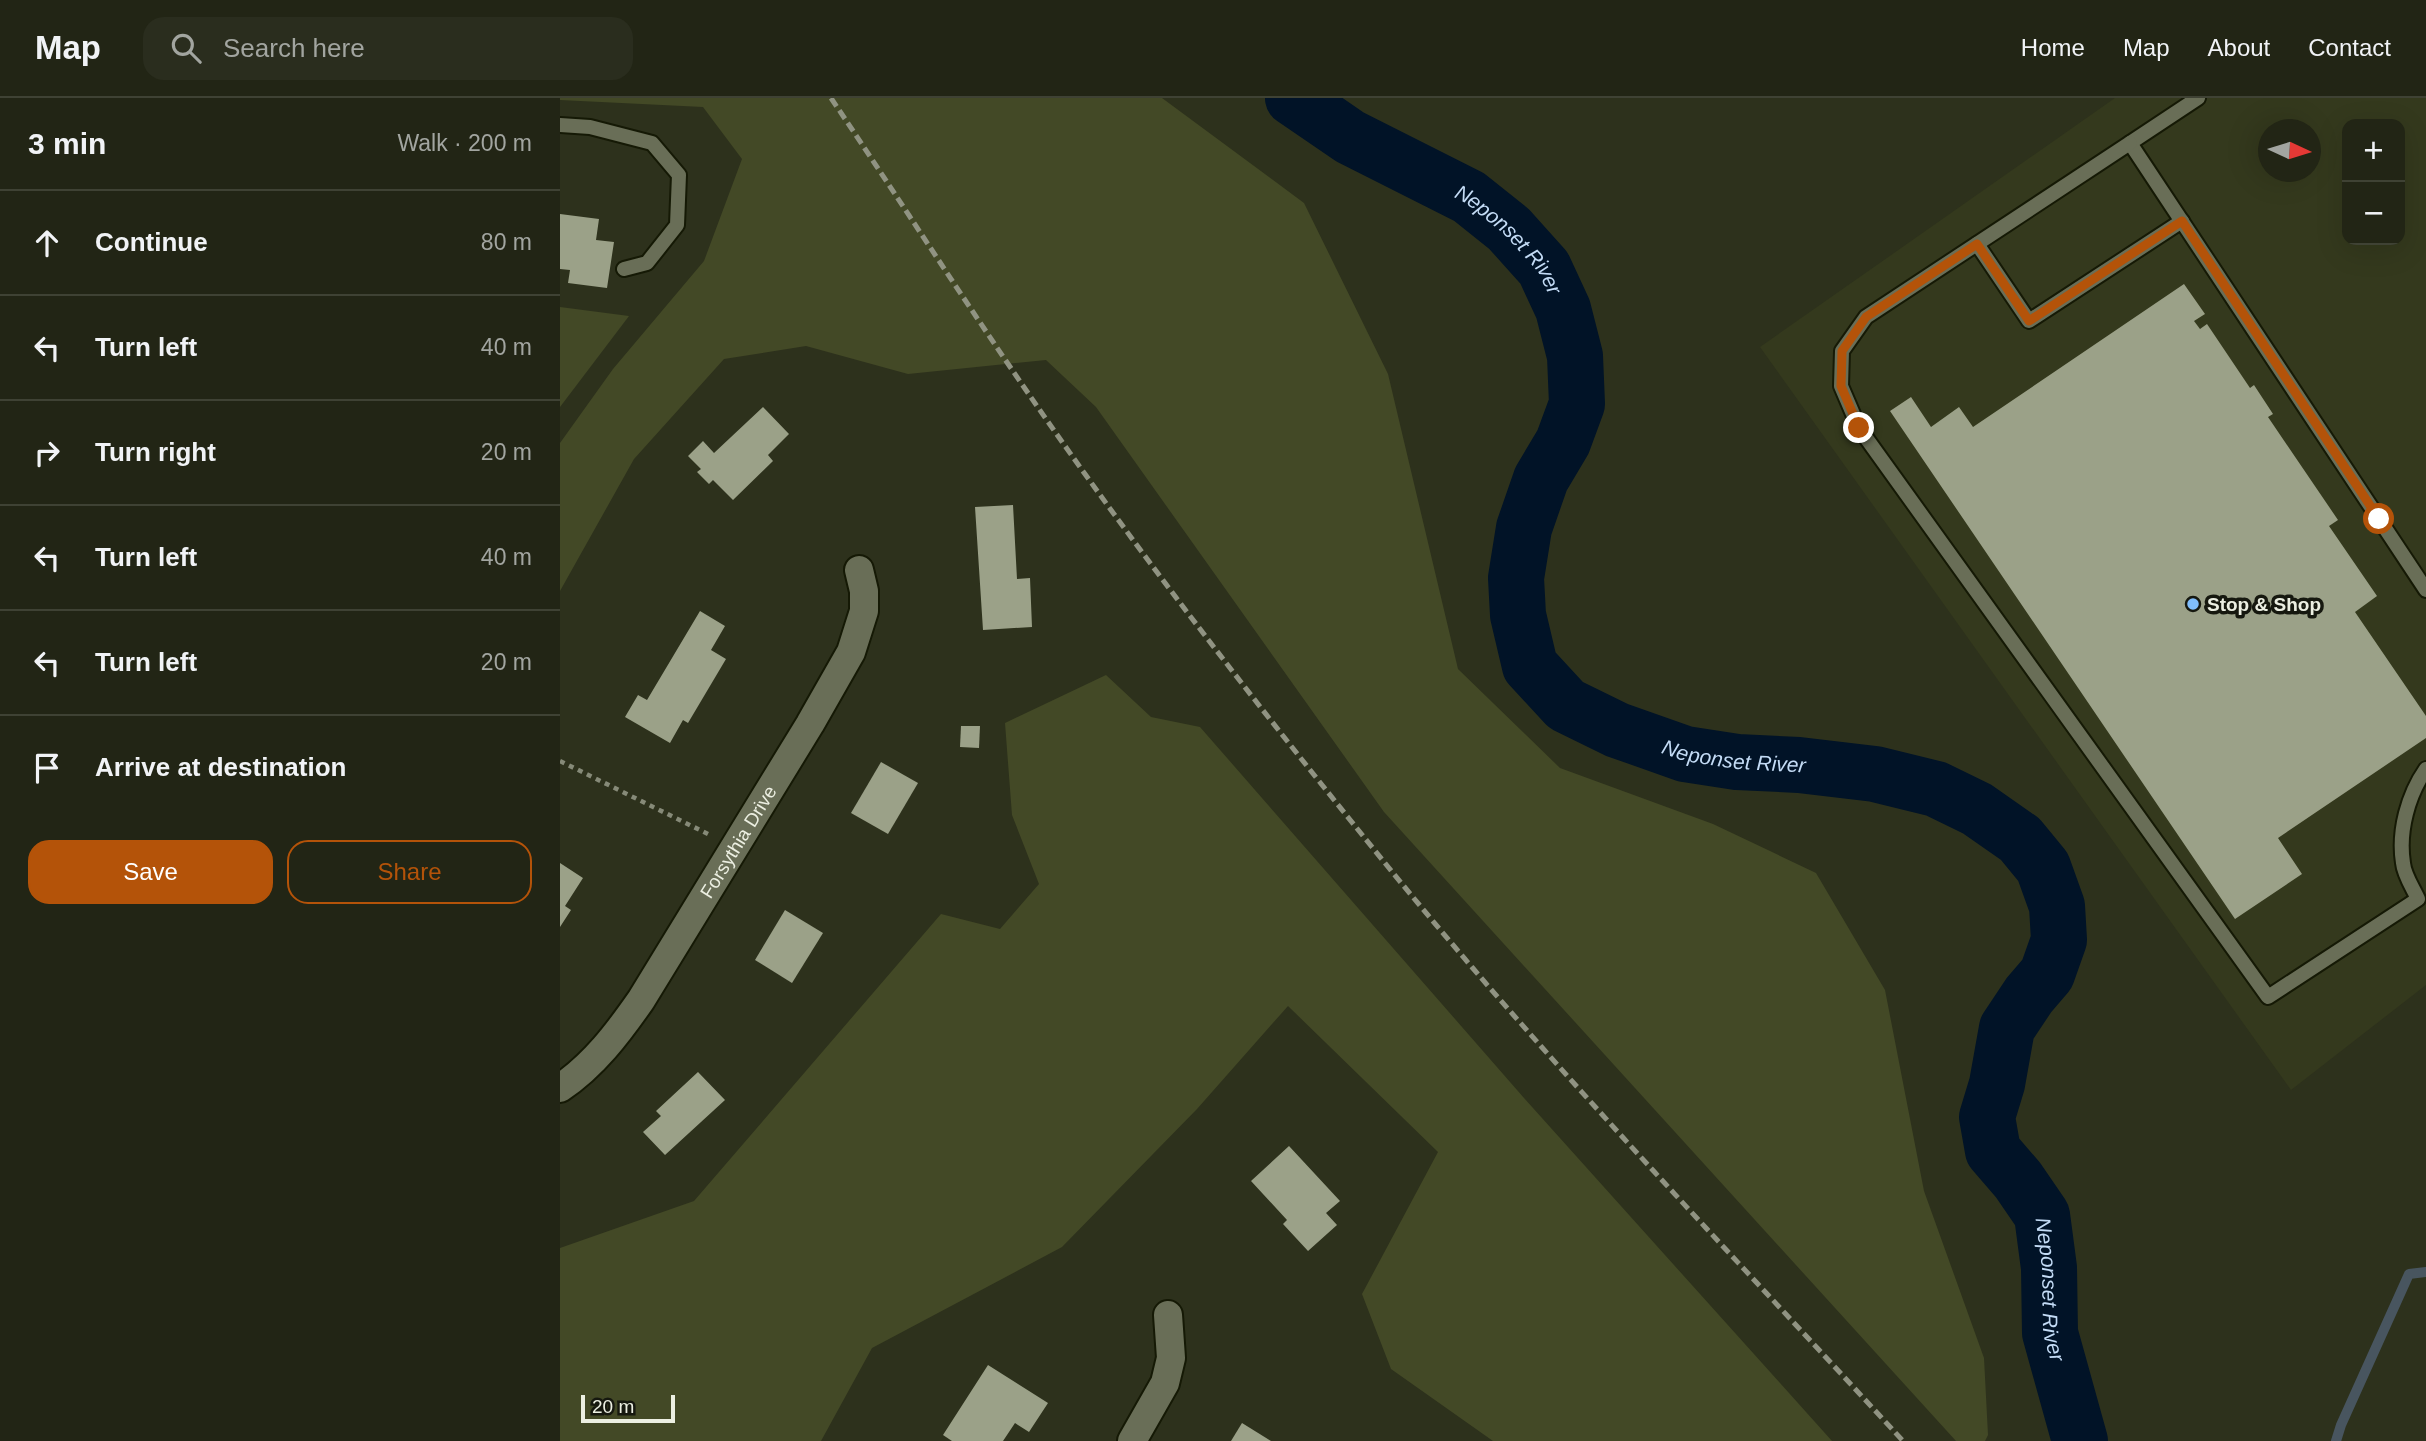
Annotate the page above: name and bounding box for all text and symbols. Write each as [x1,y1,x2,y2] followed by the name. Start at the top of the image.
[143,17,633,80] search box
[35,29,101,66] text: Map
[167,29,205,67] icon: search
[223,33,365,63] text: Search here
[2021,34,2085,61] text: Home
[2123,34,2170,61] text: Map
[2208,34,2270,61] text: About
[2308,34,2391,61] text: Contact
[2258,119,2321,182] north arrow
[2342,119,2405,245] map controls
[2342,119,2405,182] button: +
[28,127,106,160] text: 3 min
[397,130,532,156] text: Walk · 200 m
[1452,180,1567,298] water label: Neponset River
[2342,182,2405,245] button: −
[28,224,66,262] icon: ahead
[95,227,208,257] text: Continue
[481,229,532,255] text: 80 m
[28,329,66,367] icon: left
[95,332,197,362] text: Turn left
[481,334,532,360] text: 40 m
[1843,412,1874,443] route end
[28,434,66,472] icon: right
[95,437,216,467] text: Turn right
[481,439,532,465] text: 20 m
[2363,503,2394,534] route start
[28,539,66,577] icon: left
[95,542,197,572] text: Turn left
[481,544,532,570] text: 40 m
[2207,594,2321,615] place label: Stop & Shop
[2185,596,2201,612] marker: Stop & Shop
[28,644,66,682] icon: left
[95,647,197,677] text: Turn left
[481,649,532,675] text: 20 m
[1659,735,1808,777] water label: Neponset River
[28,749,66,787] icon: arrive
[95,752,346,782] text: Arrive at destination
[696,782,781,902] street label: Forsythia Drive
[28,840,273,904] button: Save
[287,840,532,904] button: Share
[2031,1216,2070,1365] water label: Neponset River
[581,1392,676,1424] scale bar
[592,1396,634,1417] text: 20 m

